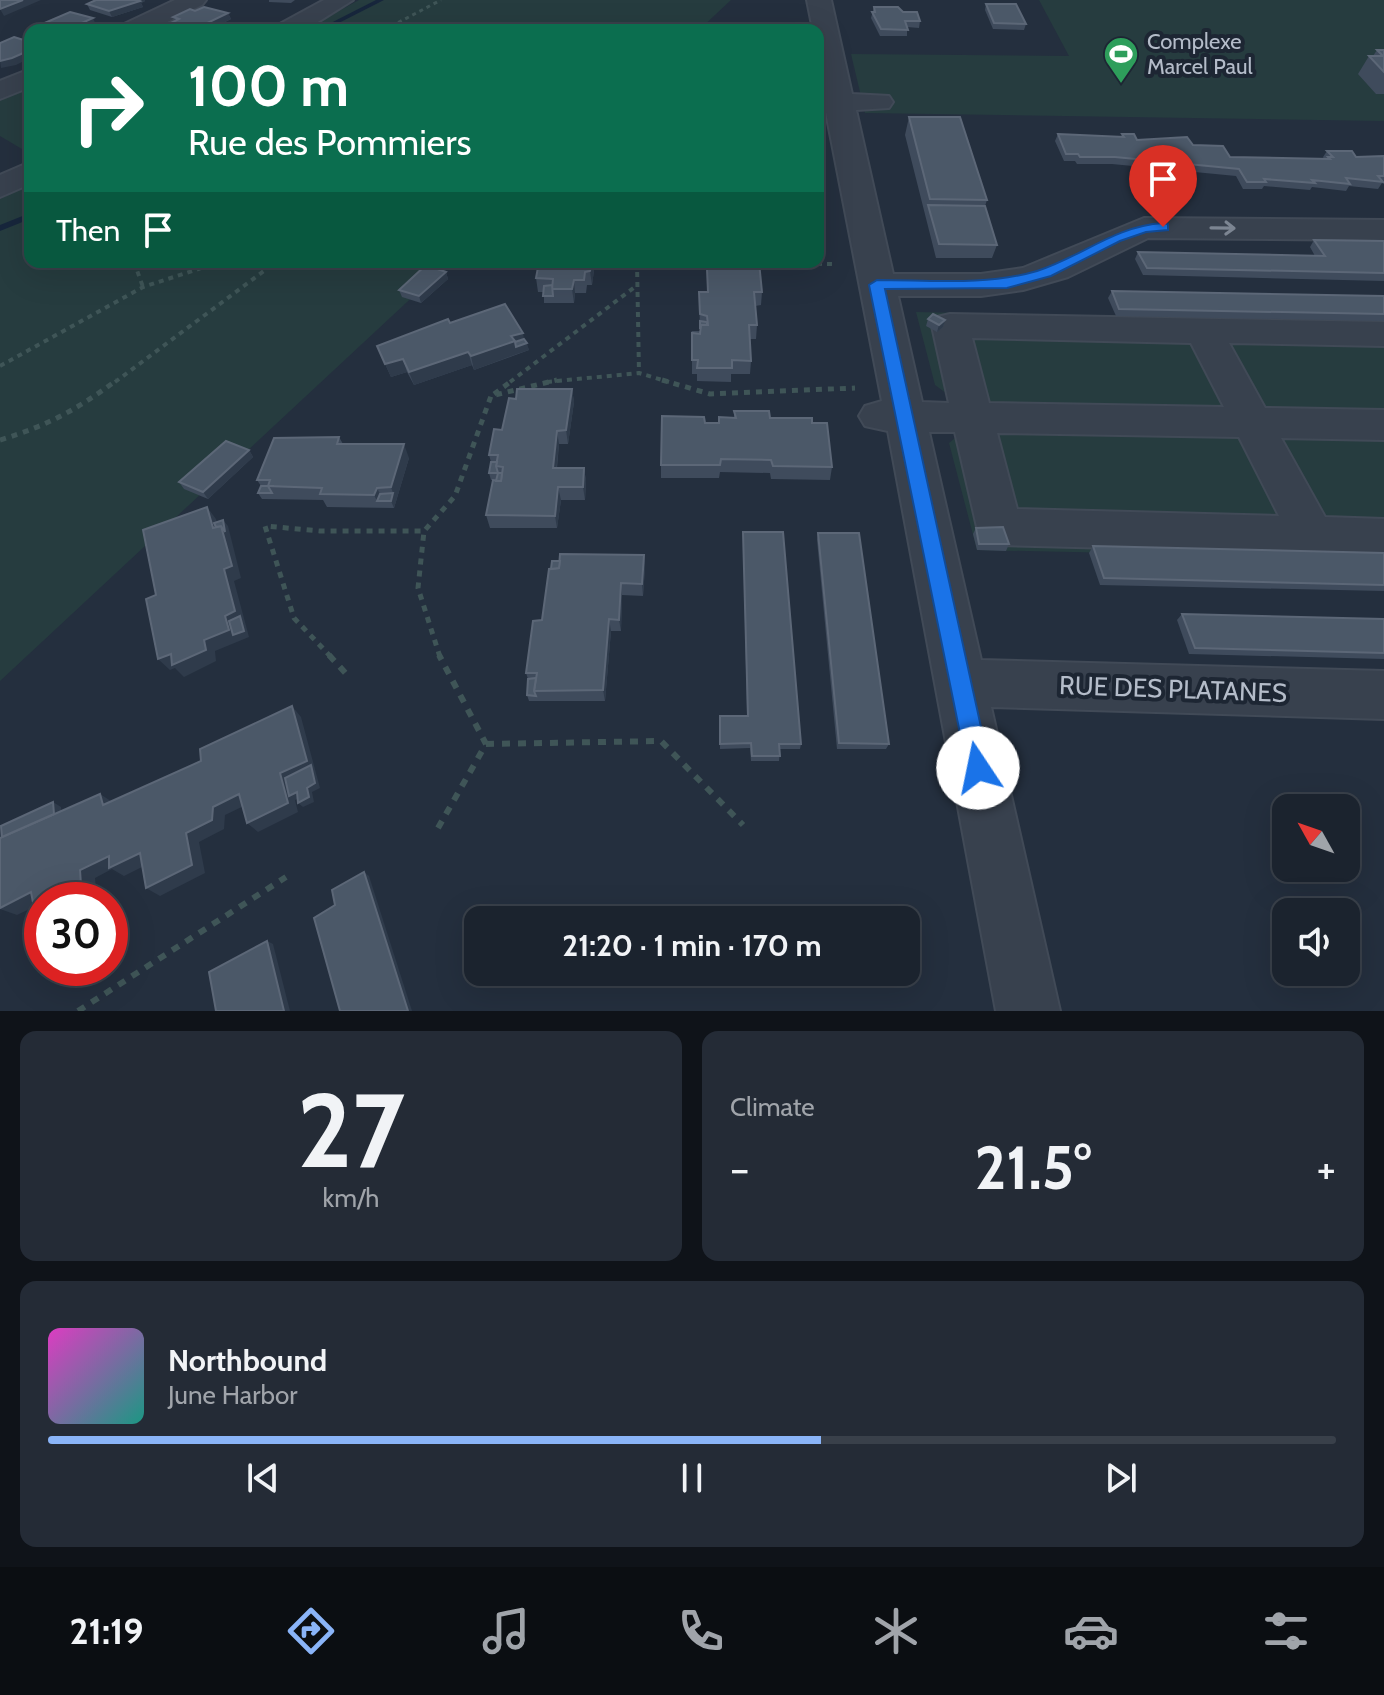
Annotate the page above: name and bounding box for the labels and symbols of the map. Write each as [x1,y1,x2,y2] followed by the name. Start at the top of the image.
[1147,28,1254,80] place label: Complexe Marcel Paul
[1102,35,1140,85] sports icon: Complexe Marcel Paul
[1129,145,1197,227] pin
[1209,220,1236,235] one-way arrow
[1059,669,1287,709] street label: RUE DES PLATANES
[936,726,1020,810] position arrow
[1272,794,1360,882] north arrow
[24,882,128,986] speed limit sign: 30

